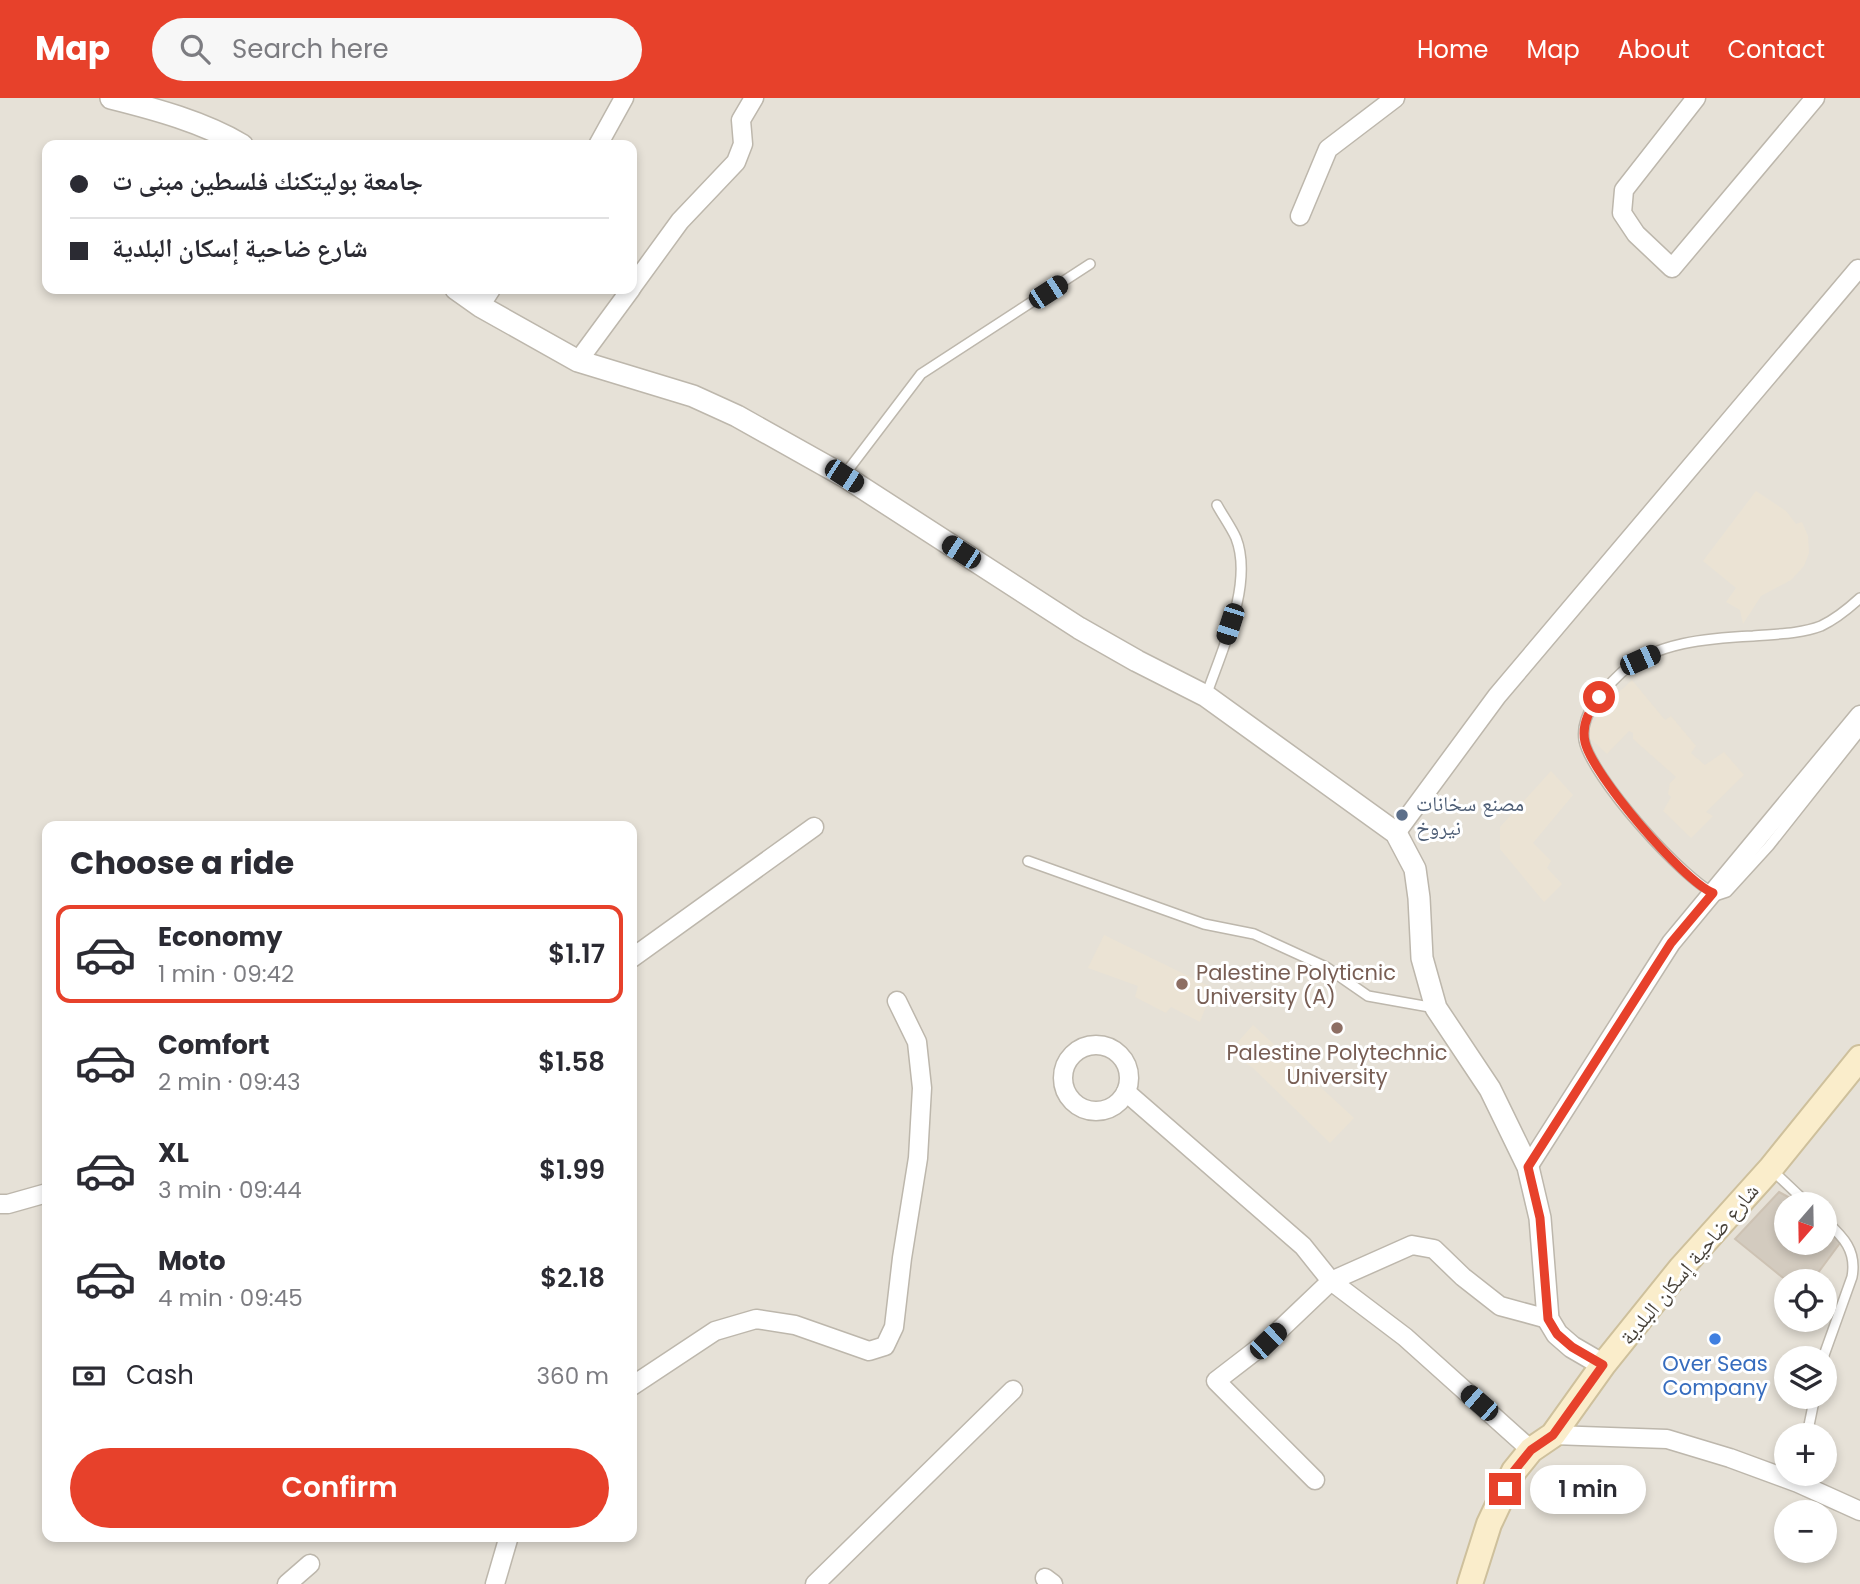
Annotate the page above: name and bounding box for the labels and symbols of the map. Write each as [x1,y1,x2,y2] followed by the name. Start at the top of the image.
[1025,272,1072,312] car
[821,456,868,496] car
[938,532,985,572] car
[1214,601,1247,647] car
[1617,642,1664,678] car
[1583,681,1615,713] route start
[1416,789,1524,842] place label: مصنع سخانات نيروخ
[1394,807,1410,823] marker: مصنع سخانات نيروخ
[1196,958,1396,1011] place label: Palestine Polyticnic University (A)
[1174,976,1190,992] marker: Palestine Polyticnic University (A)
[1329,1020,1345,1036] marker: Palestine Polytechnic University
[1226,1038,1448,1091] place label: Palestine Polytechnic University
[1613,1177,1765,1351] street label: شارع ضاحية إسكان البلدية
[1774,1192,1838,1255] north arrow
[1246,1319,1291,1363] car
[1707,1331,1723,1347] marker: Over Seas Company
[1662,1349,1768,1402] place label: Over Seas Company
[1457,1381,1502,1425] car
[1530,1464,1645,1514] callout: 1 min
[1489,1473,1521,1505] route end

